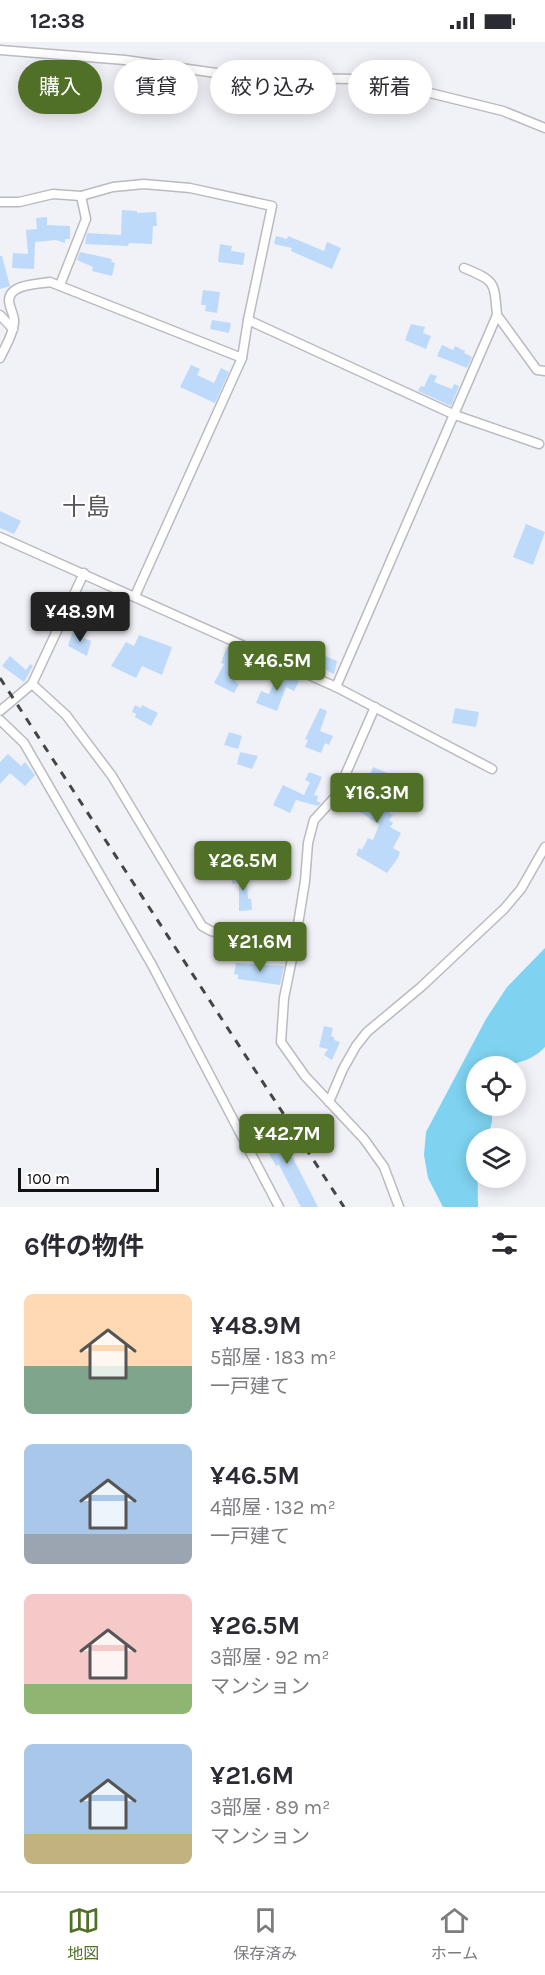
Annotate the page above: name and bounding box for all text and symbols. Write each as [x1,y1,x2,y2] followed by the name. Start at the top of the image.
[30,8,85,34] text: 12:38
[18,60,102,114] chip: 購入
[114,60,198,114] chip: 賃貸
[210,60,336,114] chip: 絞り込み
[348,60,432,114] chip: 新着
[62,493,110,521] district label: 十島
[31,592,129,643] pin: ¥48.9M
[45,600,115,623] text: ¥48.9M
[228,641,326,692] pin: ¥46.5M
[242,649,312,672] text: ¥46.5M
[328,773,426,824] pin: ¥16.3M
[344,781,410,804] text: ¥16.3M
[194,841,292,892] pin: ¥26.5M
[208,849,278,872] text: ¥26.5M
[211,922,309,973] pin: ¥21.6M
[228,930,292,953] text: ¥21.6M
[466,1056,526,1188] map controls
[466,1056,526,1116] button: locate
[238,1114,336,1165] pin: ¥42.7M
[253,1122,321,1145] text: ¥42.7M
[466,1128,526,1188] button: layers
[18,1165,159,1192] scale bar
[27,1169,70,1188] text: 100 m
[488,1227,521,1260] icon: filters
[24,1231,144,1262] text: 6件の物件
[210,1310,302,1341] text: ¥48.9M
[72,1318,144,1390] icon: home
[210,1346,337,1369] text: 5部屋 · 183 m²
[210,1375,290,1398] text: 一戸建て
[210,1460,300,1491] text: ¥46.5M
[72,1468,144,1540] icon: home
[210,1496,336,1519] text: 4部屋 · 132 m²
[210,1525,290,1548] text: 一戸建て
[210,1610,300,1641] text: ¥26.5M
[72,1618,144,1690] icon: home
[210,1646,330,1669] text: 3部屋 · 92 m²
[210,1675,310,1698] text: マンション
[210,1760,294,1791] text: ¥21.6M
[72,1768,144,1840] icon: home
[210,1796,330,1819] text: 3部屋 · 89 m²
[210,1825,310,1848] text: マンション
[67,1904,100,1964] tab: 地図
[233,1904,297,1964] tab: 保存済み
[431,1904,478,1964] tab: ホーム

